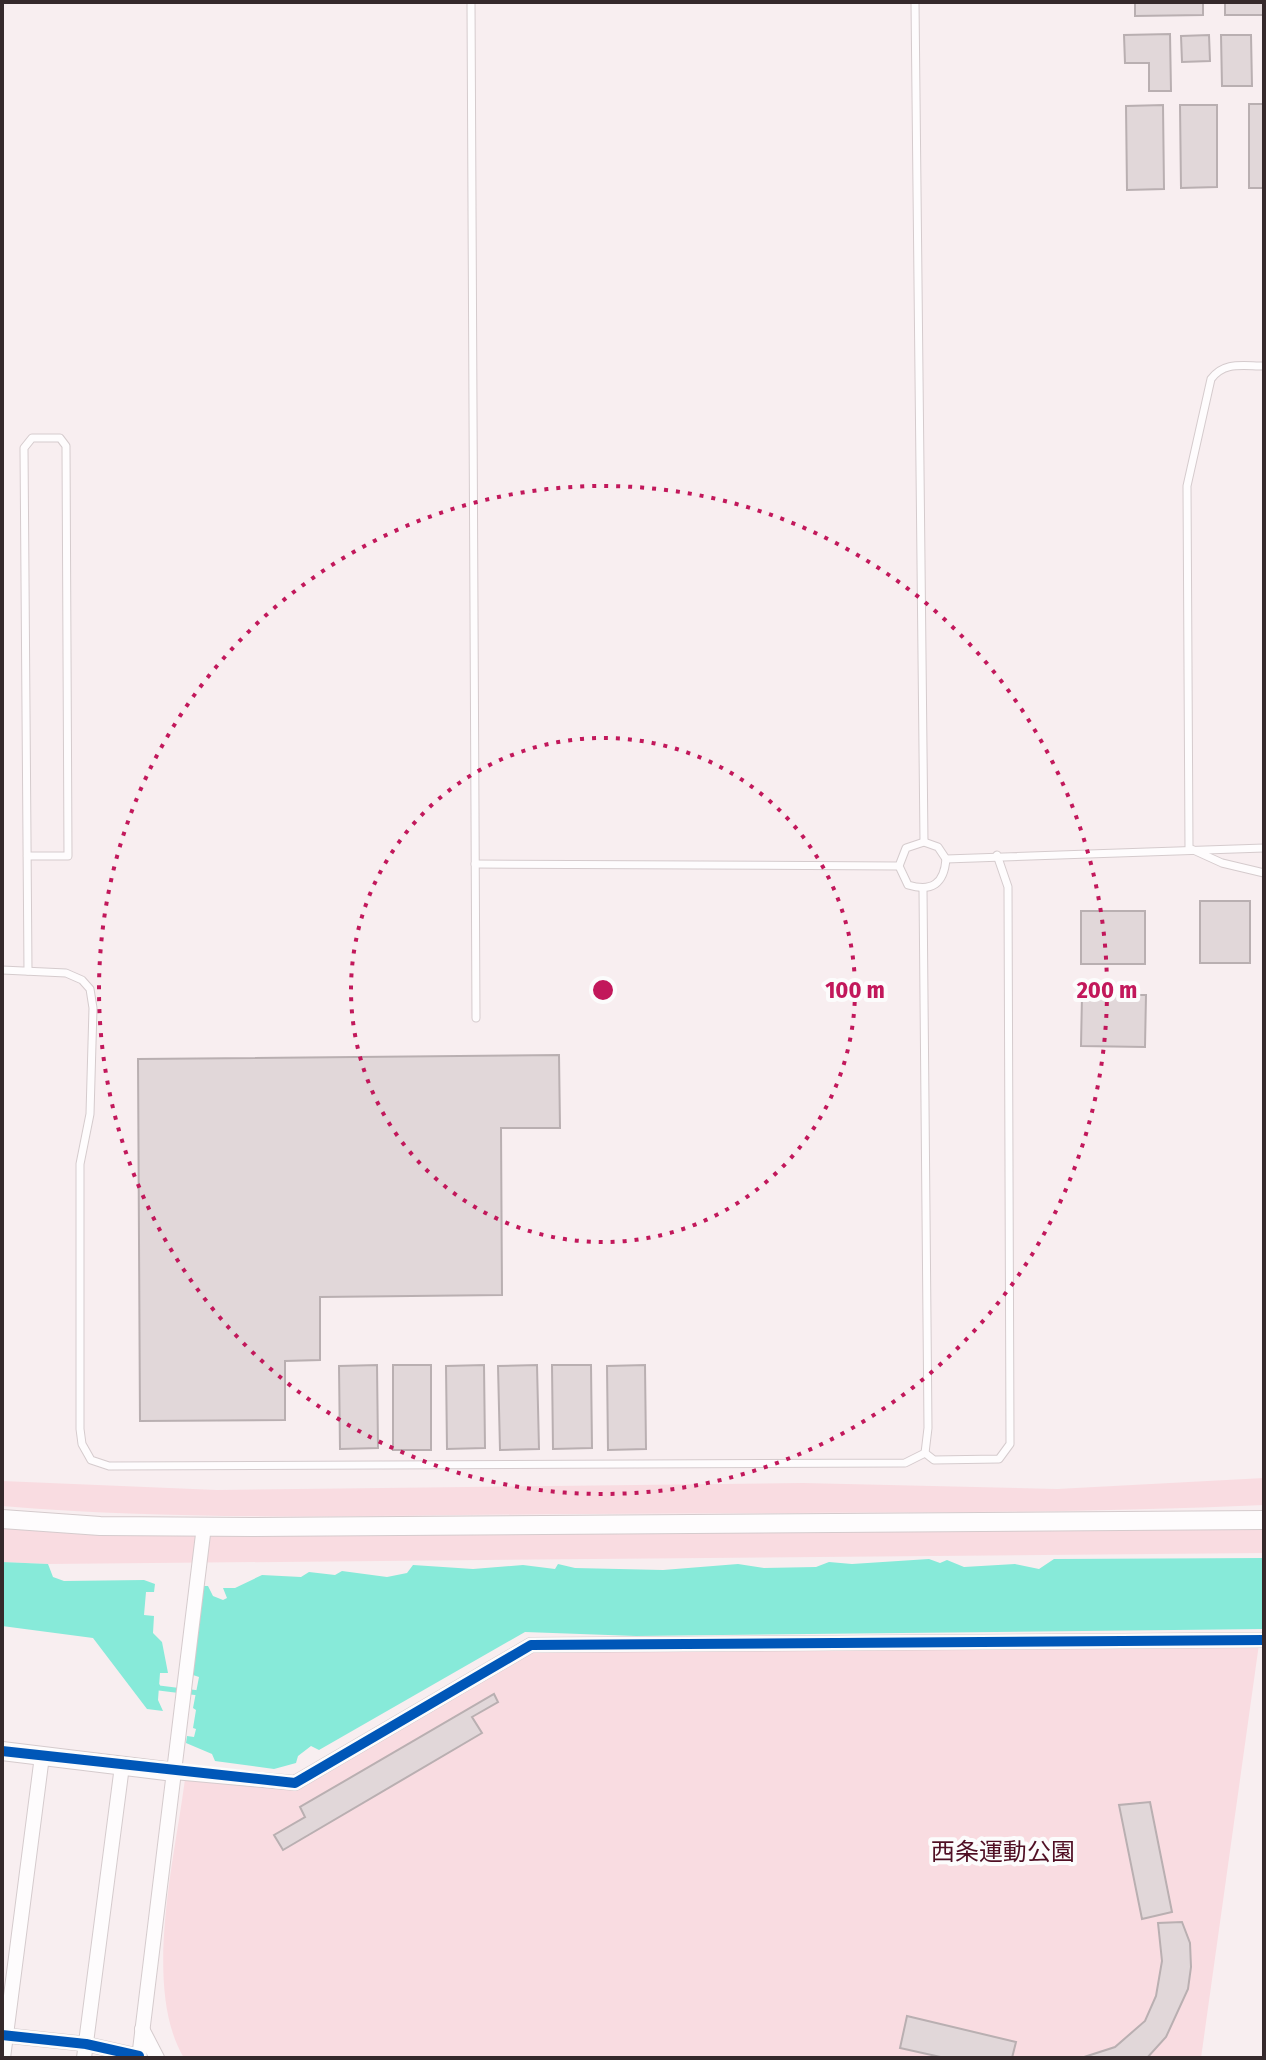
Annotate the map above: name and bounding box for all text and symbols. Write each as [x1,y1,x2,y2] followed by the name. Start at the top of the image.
[589,976,617,1004] centre of rings
[825,976,885,1004] text: 100 m
[1076,976,1137,1004] text: 200 m
[931,1838,1075,1866] park label: 西条運動公園

